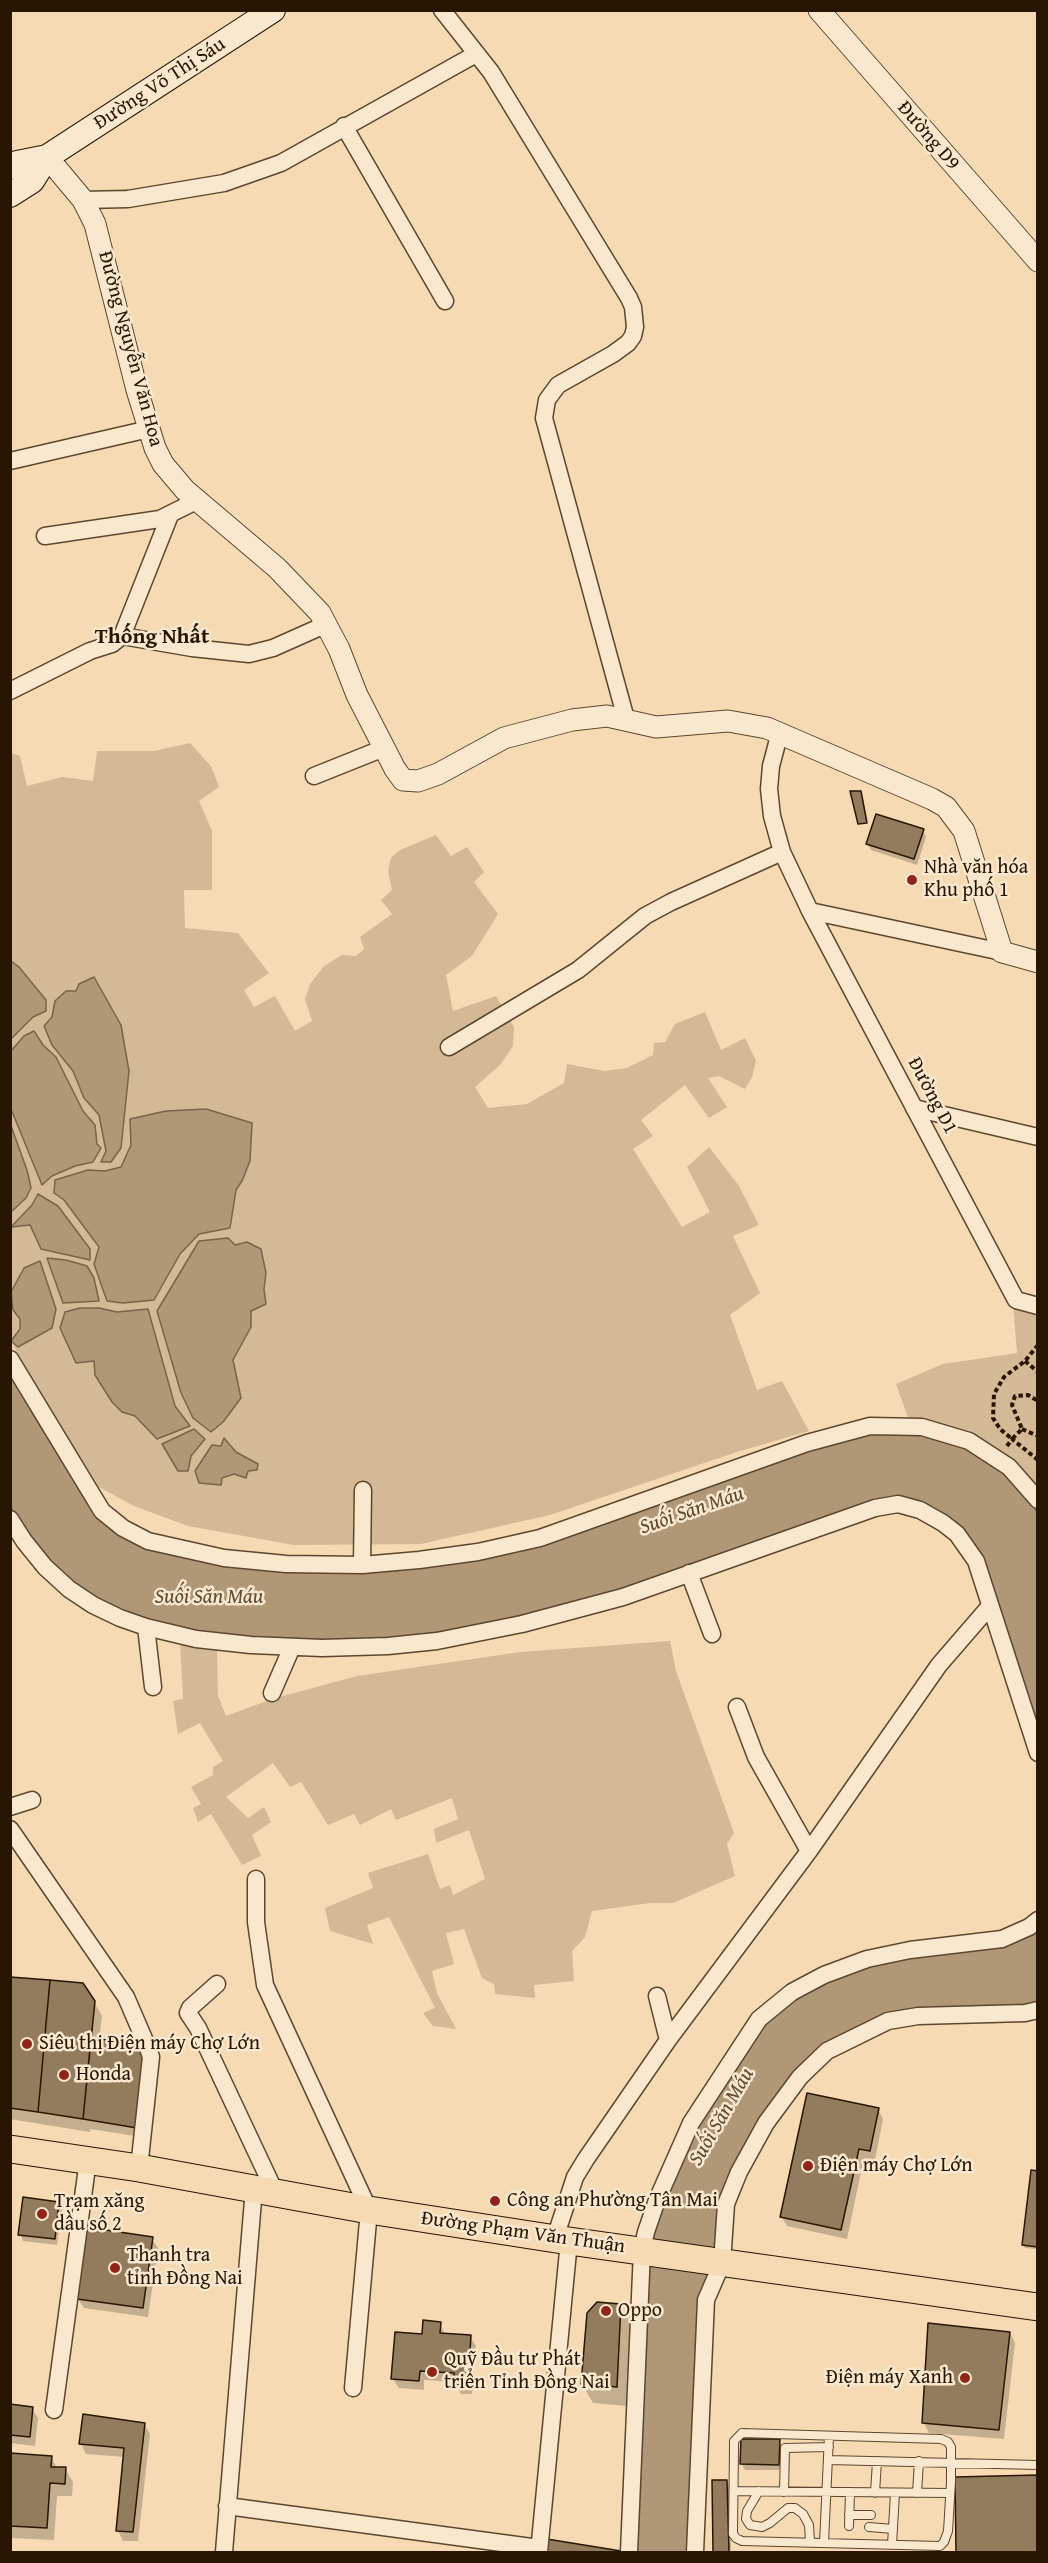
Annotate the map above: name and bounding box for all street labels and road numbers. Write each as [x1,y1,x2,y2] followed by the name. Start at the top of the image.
[90,33,230,135] street label: Đường Võ Thị Sáu
[892,97,964,175] street label: Đường D9
[92,249,168,449] street label: Đường Nguyễn Văn Hoa
[902,1054,962,1138] street label: Đường D1
[419,2207,627,2259] street label: Đường Phạm Văn Thuận

